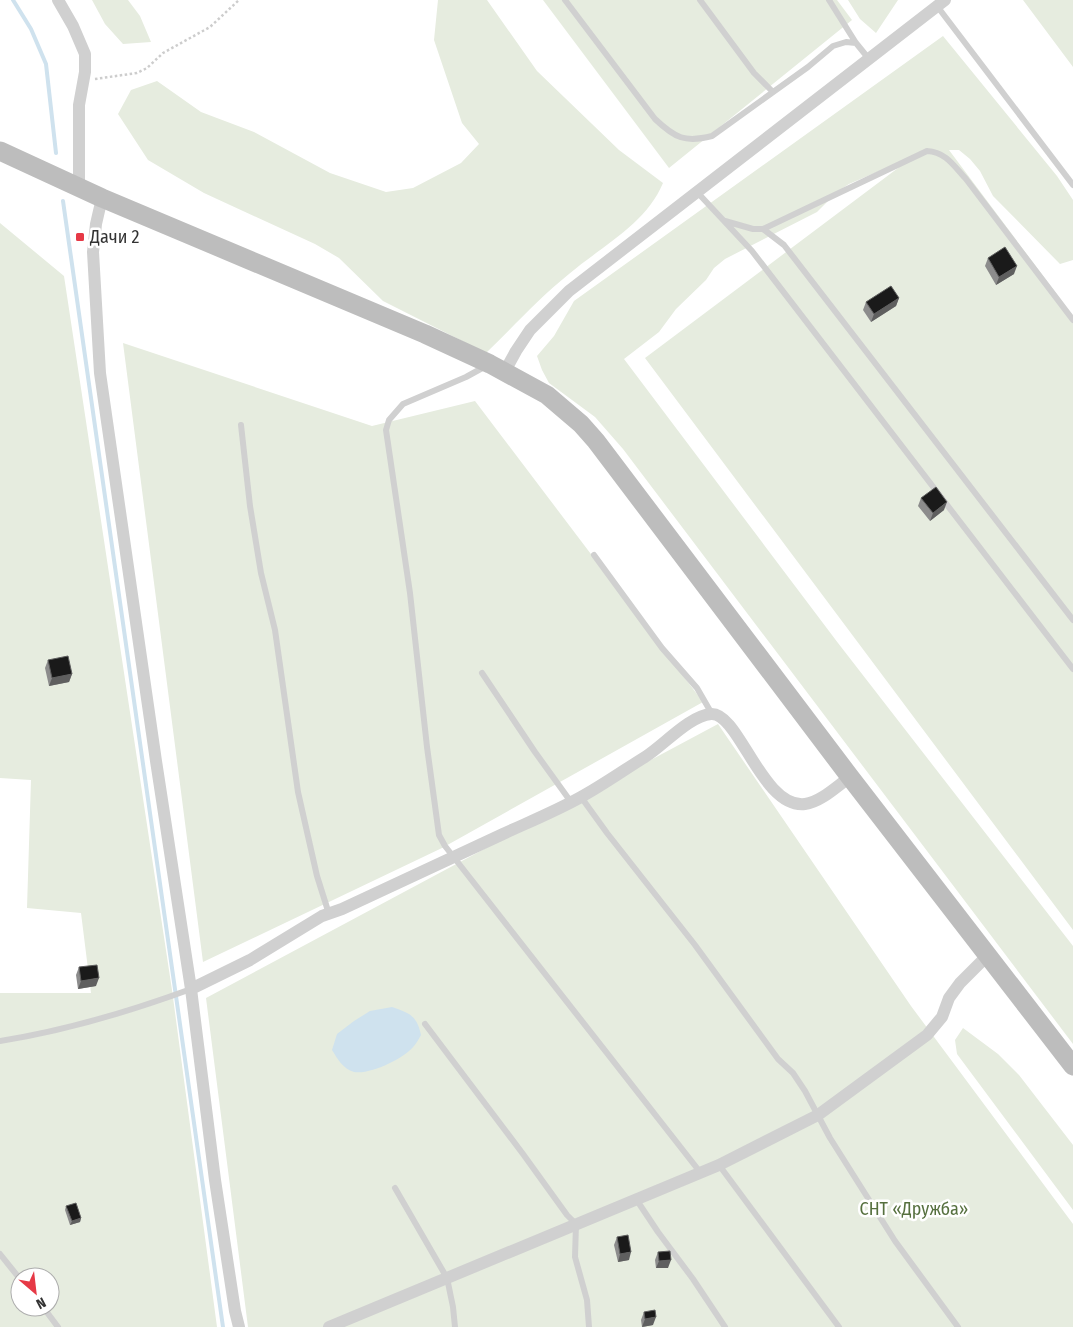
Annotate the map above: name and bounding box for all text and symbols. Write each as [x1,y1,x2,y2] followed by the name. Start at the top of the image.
[89,226,140,248] place label: Дачи 2
[74,231,86,243] marker: Дачи 2
[860,1198,968,1220] park label: СНТ «Дружба»
[10,1267,60,1317] north arrow
[33,1294,49,1313] text: N

